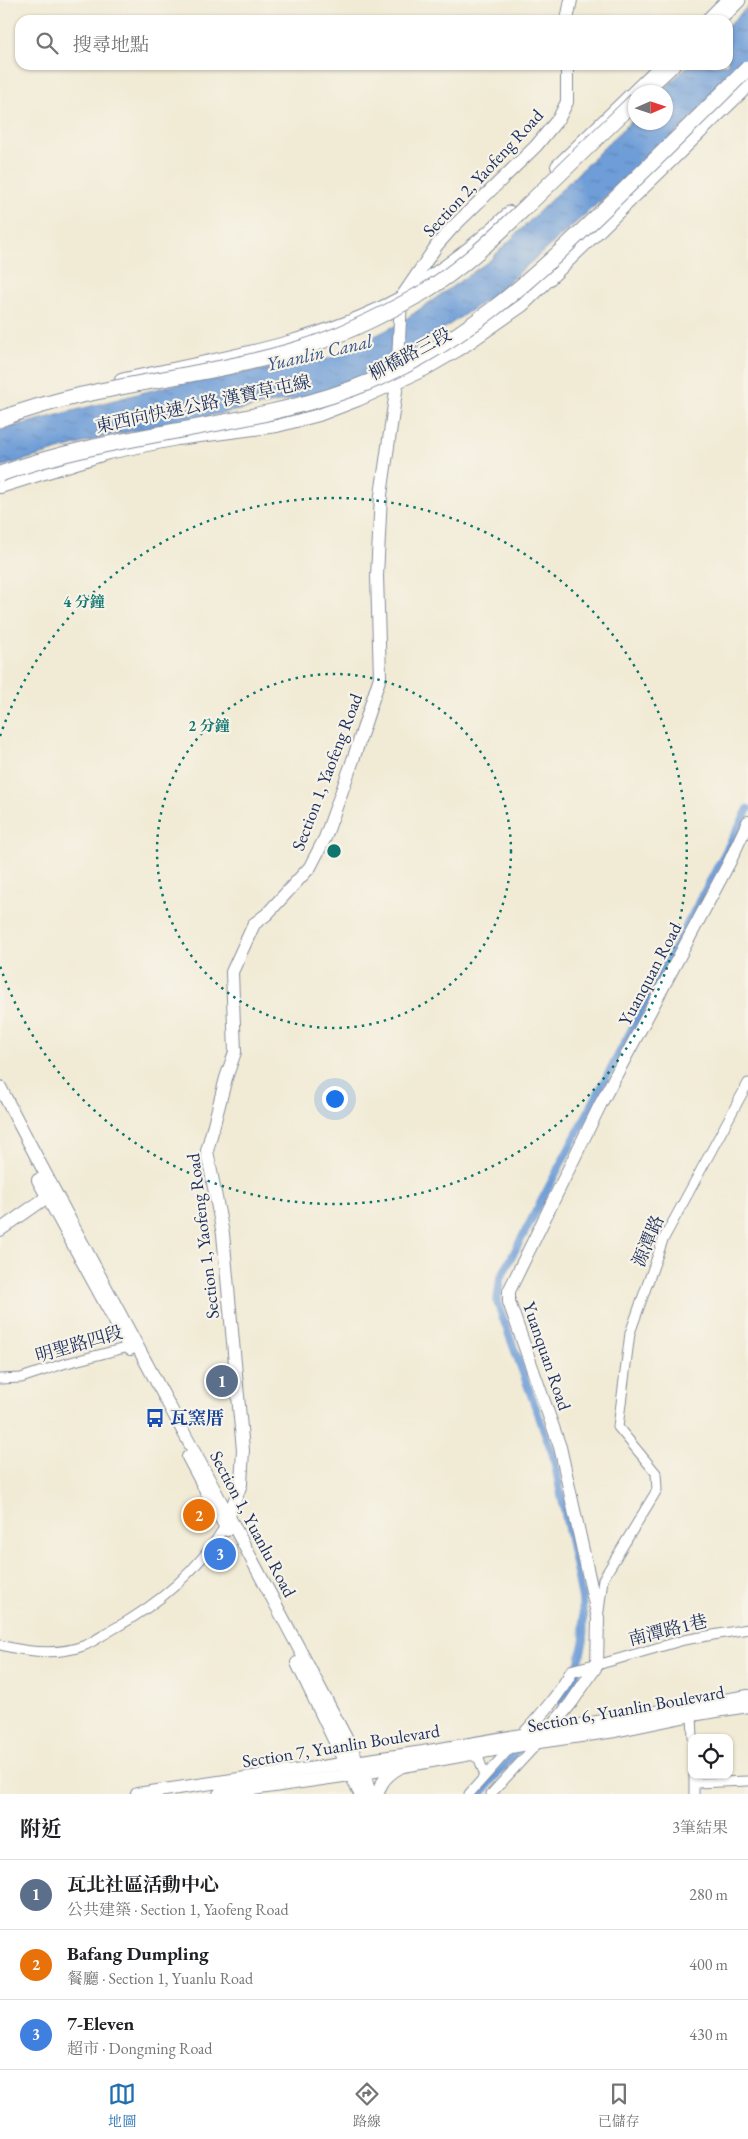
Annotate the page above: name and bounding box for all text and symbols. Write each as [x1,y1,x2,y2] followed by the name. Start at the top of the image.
[15,15,733,70] search box
[33,29,61,57] icon: search
[73,32,149,57] text: 搜尋地點
[628,85,673,130] north arrow
[417,103,548,241] street label: Section 2, Yaofeng Road
[365,322,455,385] street label: 柳橋路三段
[264,328,375,377] water label: Yuanlin Canal
[93,369,313,438] street label: 東西向快速公路 漢寶草屯線
[63,592,105,611] text: 4 分鐘
[286,689,367,854] street label: Section 1, Yaofeng Road
[188,716,230,735] text: 2 分鐘
[325,842,343,860] centre of rings
[613,918,687,1029] street label: Yuanquan Road
[322,1086,348,1112] your location
[181,1151,224,1320] street label: Section 1, Yaofeng Road
[626,1211,669,1270] street label: 源潭路
[518,1298,577,1414] street label: Yuanquan Road
[32,1320,125,1367] street label: 明聖路四段
[206,1362,238,1400] pin: 1
[170,1406,224,1429] place label: 瓦窯厝
[144,1407,166,1429] bus stop icon: 瓦窯厝
[205,1447,302,1602] street label: Section 1, Yuanlu Road
[183,1496,215,1534] pin: 2
[204,1535,236,1573] pin: 3
[626,1609,710,1650] street label: 南潭路1巷
[526,1680,727,1737] street label: Section 6, Yuanlin Boulevard
[241,1718,442,1772] street label: Section 7, Yuanlin Boulevard
[688,1734,733,1779] map controls
[688,1734,733,1779] button: locate
[20,1815,62,1842] text: 附近
[672,1817,728,1838] text: 3筆結果
[67,1872,219,1897] text: 瓦北社區活動中心
[32,1884,40,1905] text: 1
[689,1884,728,1905] text: 280 m
[67,1899,289,1920] text: 公共建築 · Section 1, Yaofeng Road
[67,1941,209,1966] text: Bafang Dumpling
[32,1954,40,1975] text: 2
[689,1954,728,1975] text: 400 m
[67,1968,253,1989] text: 餐廳 · Section 1, Yuanlu Road
[67,2011,134,2036] text: 7-Eleven
[32,2024,40,2045] text: 3
[689,2024,728,2045] text: 430 m
[67,2038,212,2059] text: 超市 · Dongming Road
[108,2080,136,2130] tab: 地圖
[353,2080,381,2130] tab: 路線
[598,2080,640,2130] tab: 已儲存

